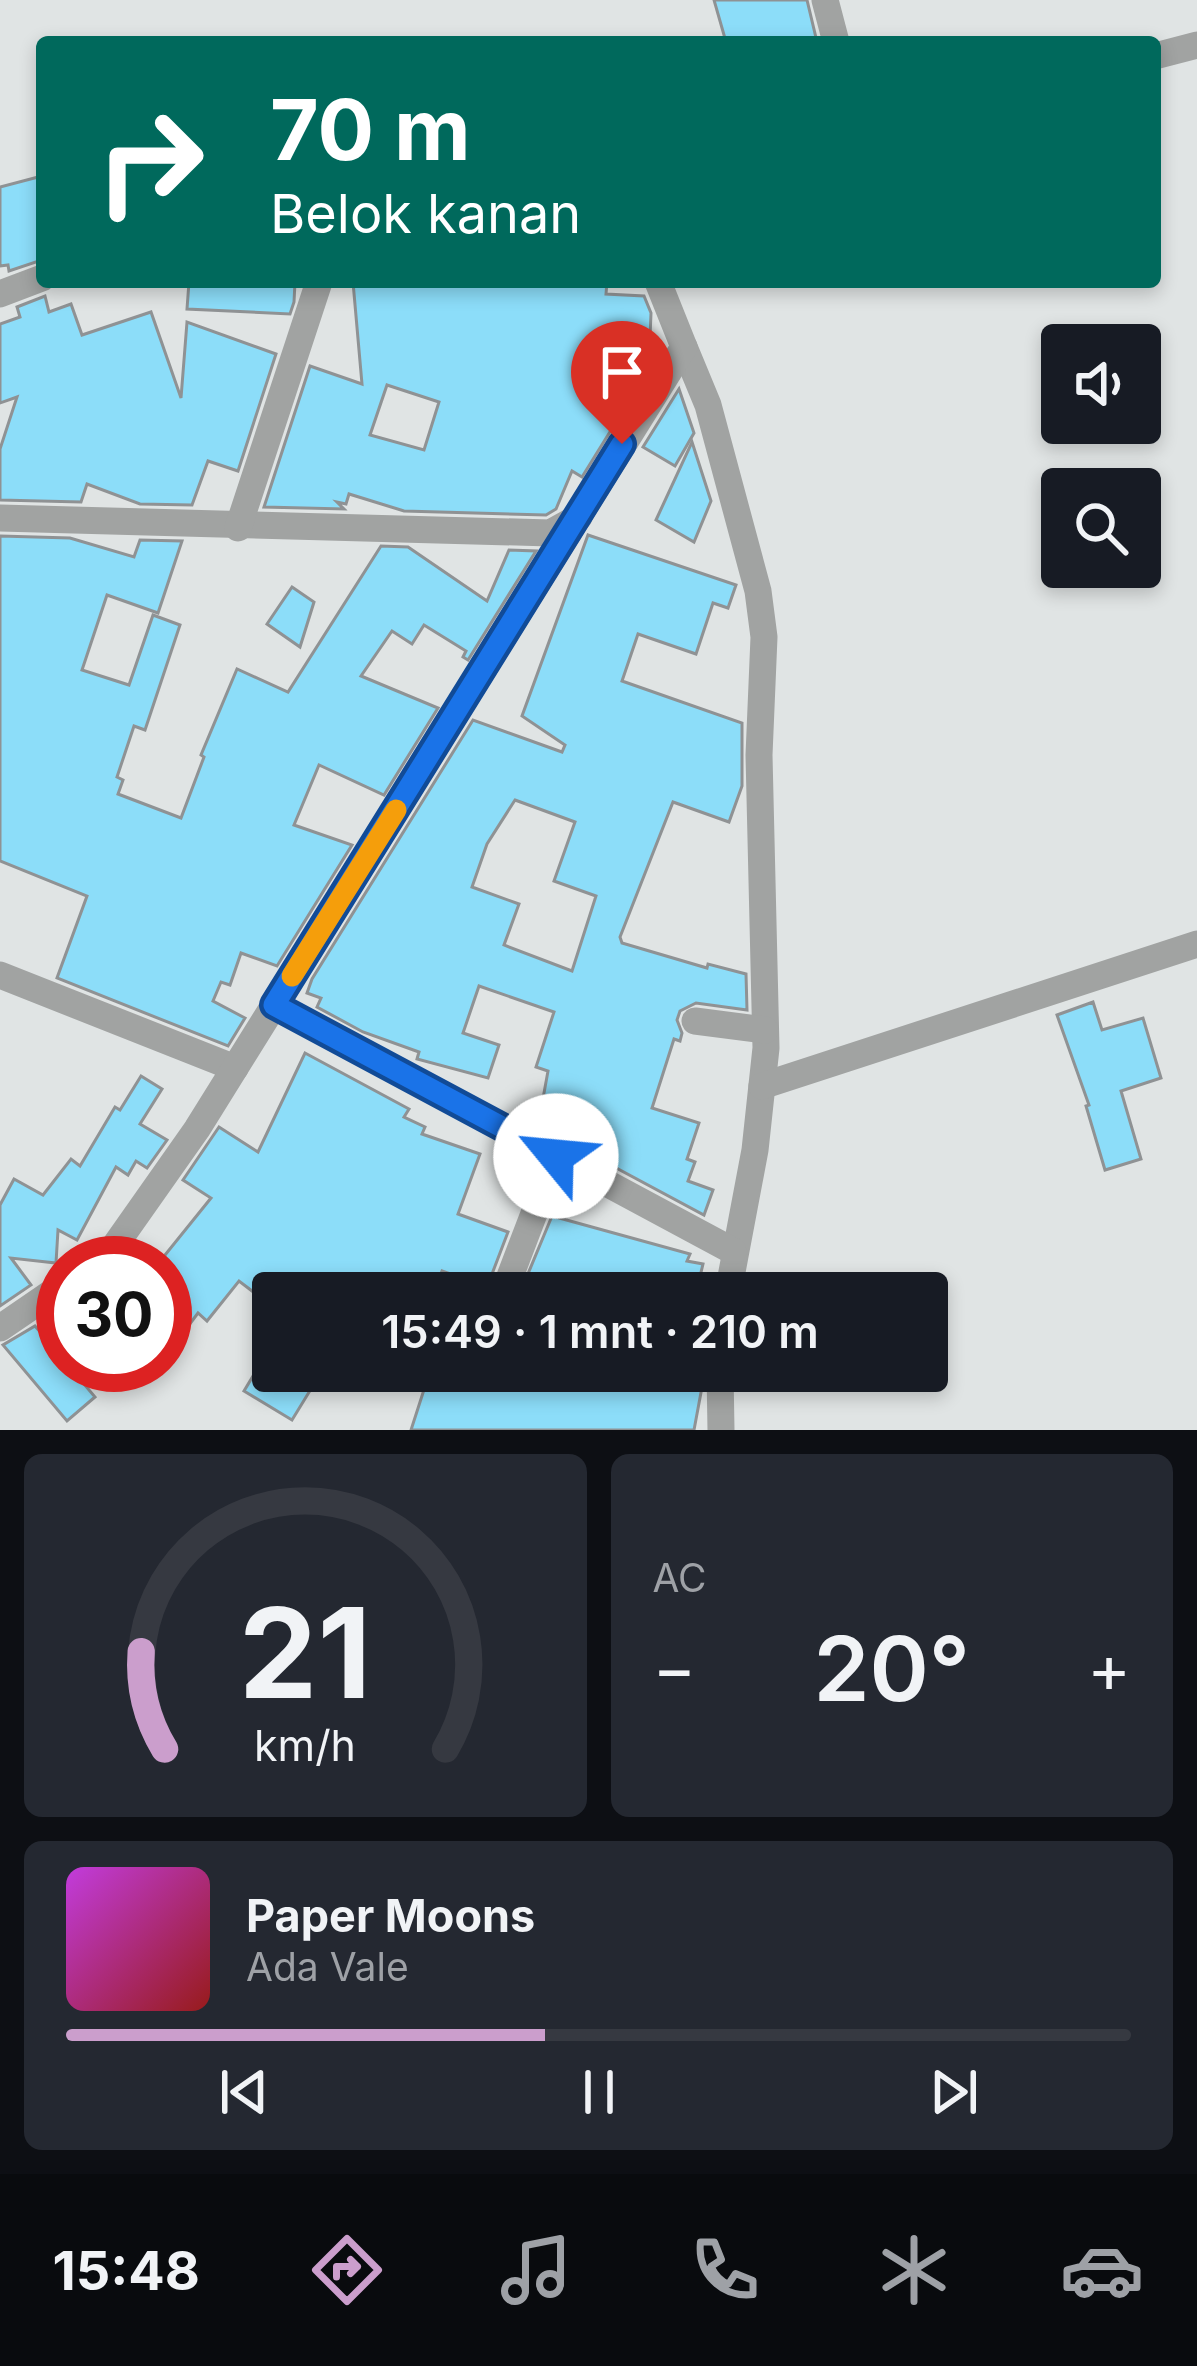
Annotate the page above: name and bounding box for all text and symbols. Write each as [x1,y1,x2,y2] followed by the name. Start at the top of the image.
[270,79,471,180] text: 70 m
[72,84,228,240] icon: right
[270,181,581,246] text: Belok kanan
[571,321,673,444] pin
[1041,324,1161,588] map controls
[1041,324,1161,444] button: sound
[589,339,655,405] icon: arrive
[1041,468,1161,588] button: search
[493,1093,619,1219] position arrow
[36,1236,192,1392] speed limit sign: 30
[381,1304,819,1359] text: 15:49 · 1 mnt · 210 m
[653,1554,707,1601] text: AC
[239,1577,371,1728] text: 21
[813,1614,970,1723] text: 20°
[653,1628,696,1708] text: −
[1087,1628,1131,1708] text: +
[254,1718,356,1770] text: km/h
[246,1888,535,1943] text: Paper Moons
[246,1943,409,1990] text: Ada Vale
[211,2059,277,2125] icon: previous
[566,2059,632,2125] icon: pause
[921,2059,987,2125] icon: next
[305,2228,389,2312] icon: directions
[494,2228,578,2312] icon: music
[683,2228,767,2312] icon: phone
[872,2228,956,2312] icon: climate
[1060,2228,1144,2312] icon: car
[52,2238,200,2303] text: 15:48

